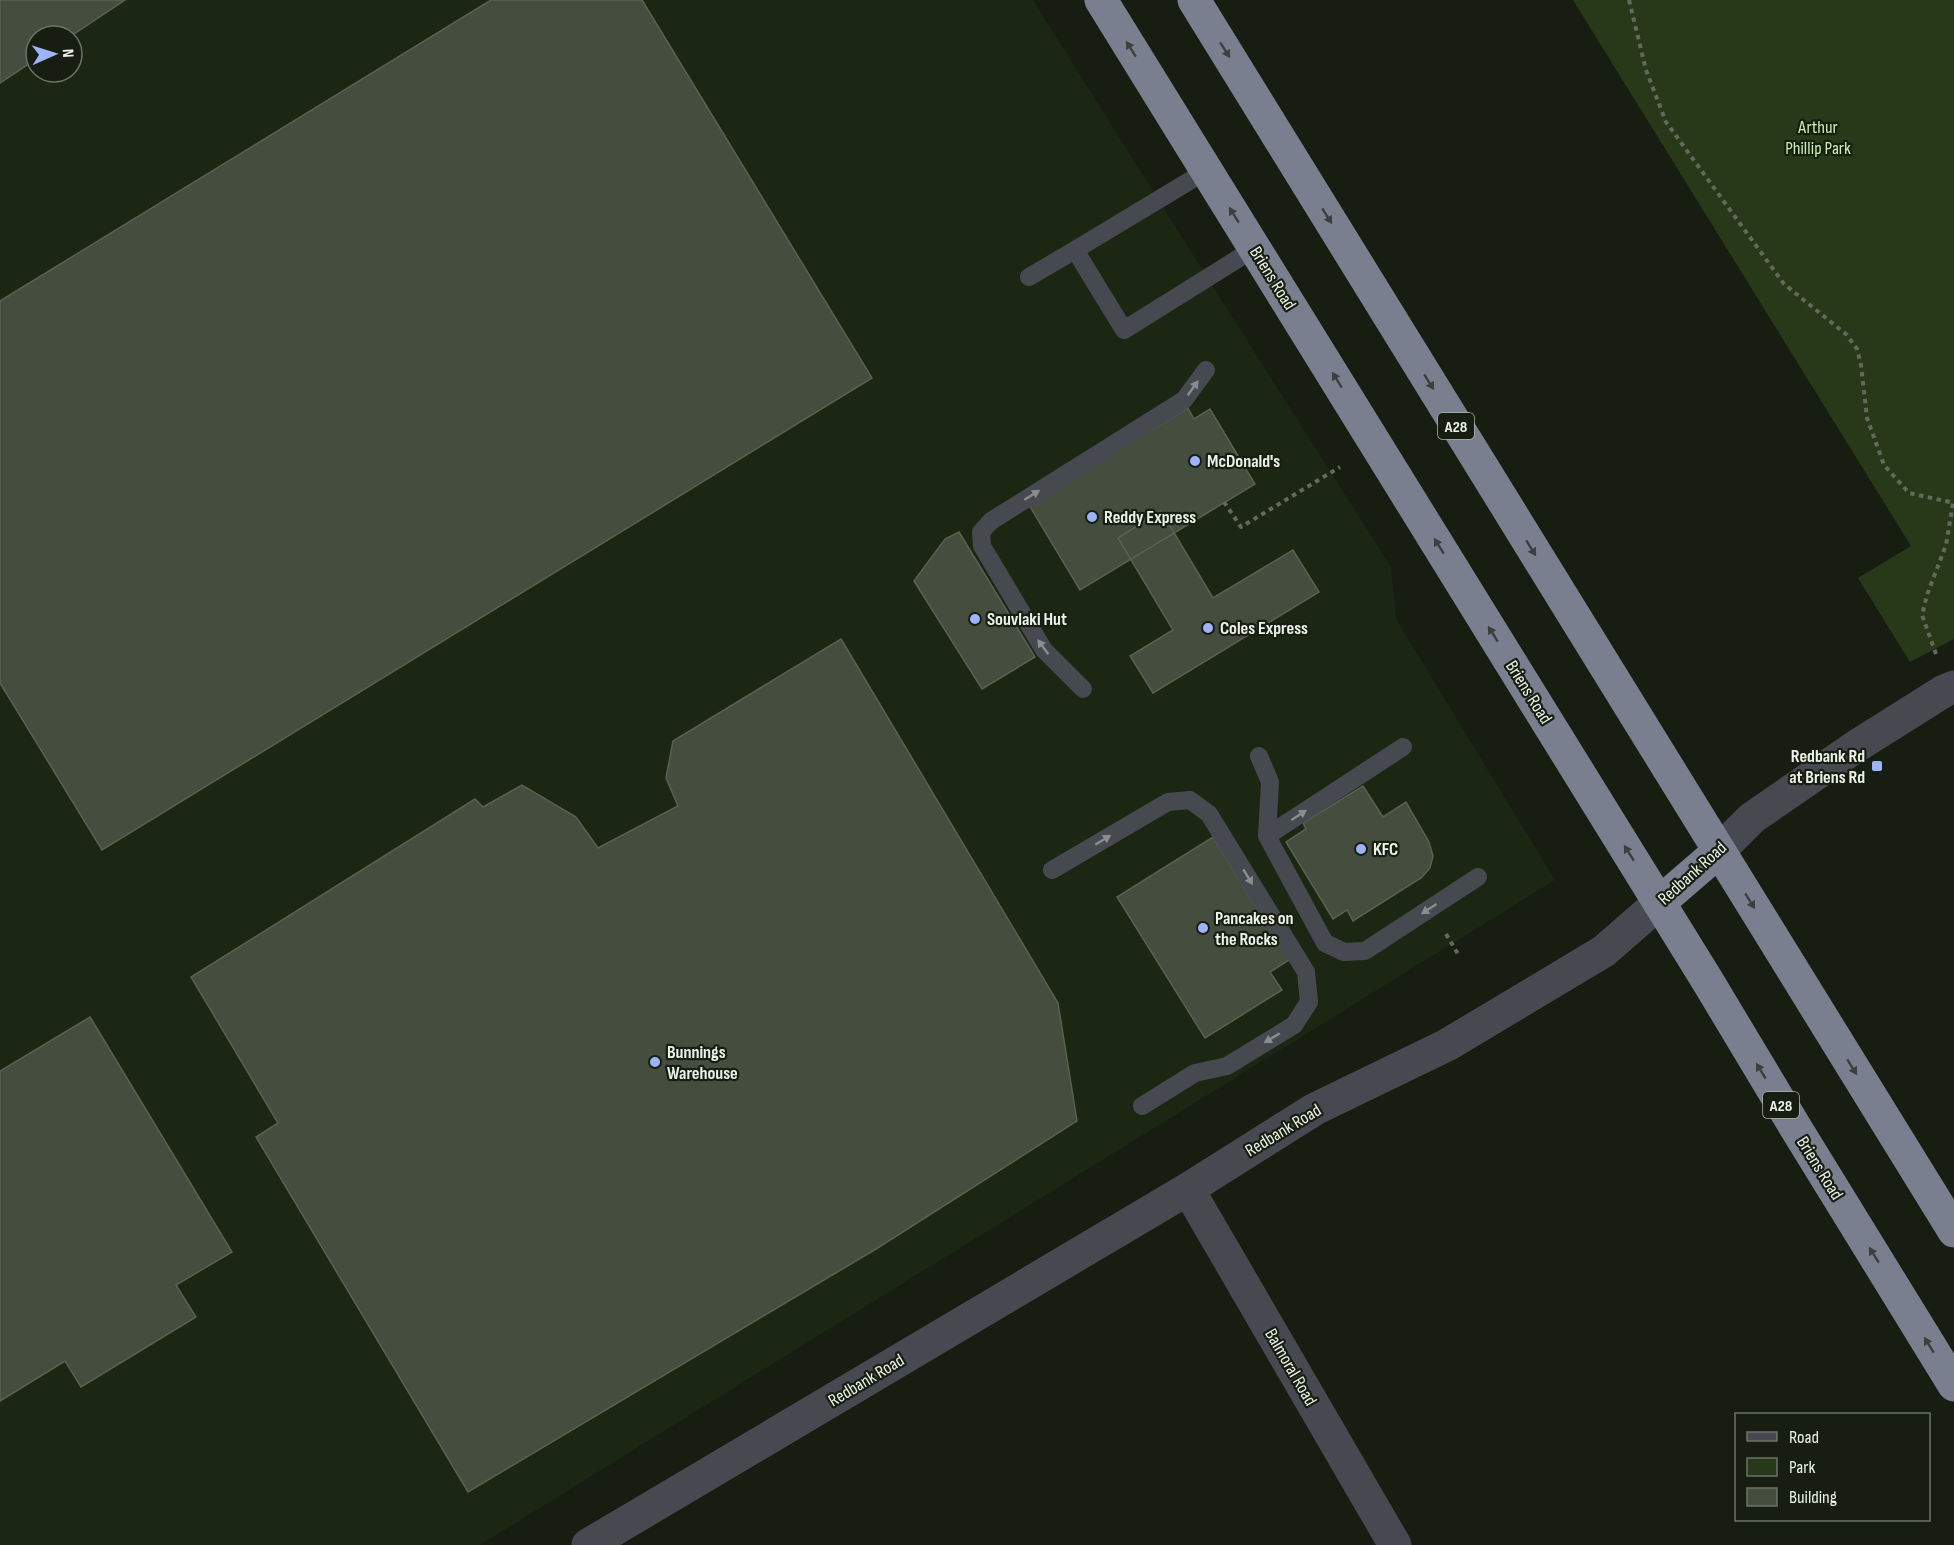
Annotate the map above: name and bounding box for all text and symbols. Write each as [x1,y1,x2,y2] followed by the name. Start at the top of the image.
[24,24,84,84] north arrow
[1126,41,1137,57] one-way arrow
[1219,42,1230,58] one-way arrow
[58,49,77,58] text: N
[1785,117,1851,159] park label: Arthur Phillip Park
[1228,206,1239,223] one-way arrow
[1321,208,1332,224] one-way arrow
[1245,243,1300,314] street label: Briens Road
[1331,372,1342,388] one-way arrow
[1424,374,1435,390] one-way arrow
[1187,380,1199,395] one-way arrow
[1438,413,1474,439] road number: A28
[1207,451,1280,472] place label: McDonald's
[1188,454,1202,468] marker: McDonald's
[1024,490,1040,501] one-way arrow
[1104,507,1196,528] place label: Reddy Express
[1085,510,1099,524] marker: Reddy Express
[1433,538,1444,554] one-way arrow
[1526,540,1537,556] one-way arrow
[987,609,1067,630] place label: Souvlaki Hut
[968,612,982,626] marker: Souvlaki Hut
[1220,618,1308,639] place label: Coles Express
[1201,621,1215,635] marker: Coles Express
[1487,626,1498,642] one-way arrow
[1037,639,1049,655] one-way arrow
[1501,657,1556,728] street label: Briens Road
[1789,746,1865,788] place label: Redbank Rd at Briens Rd
[1870,759,1884,773] marker: Redbank Rd at Briens Rd
[1291,810,1307,821] one-way arrow
[1095,835,1111,846] one-way arrow
[1654,837,1731,909] street label: Redbank Road
[1373,839,1398,860] place label: KFC
[1354,842,1368,856] marker: KFC
[1623,845,1634,861] one-way arrow
[1242,869,1253,885] one-way arrow
[1744,893,1755,909] one-way arrow
[1421,903,1437,914] one-way arrow
[1215,908,1294,950] place label: Pancakes on the Rocks
[1196,921,1210,935] marker: Pancakes on the Rocks
[1264,1033,1280,1044] one-way arrow
[667,1042,738,1084] place label: Bunnings Warehouse
[648,1055,662,1069] marker: Bunnings Warehouse
[1847,1059,1858,1075] one-way arrow
[1756,1063,1767,1079] one-way arrow
[1763,1092,1799,1118] road number: A28
[1242,1100,1325,1161] street label: Redbank Road
[1792,1133,1847,1204] street label: Briens Road
[1869,1247,1880,1263] one-way arrow
[1260,1325,1321,1409] street label: Balmoral Road
[1924,1337,1935,1353] one-way arrow
[825,1350,908,1411] street label: Redbank Road
[1735,1413,1930,1521] legend
[1789,1427,1819,1448] text: Road
[1789,1457,1815,1478] text: Park
[1789,1487,1837,1508] text: Building

